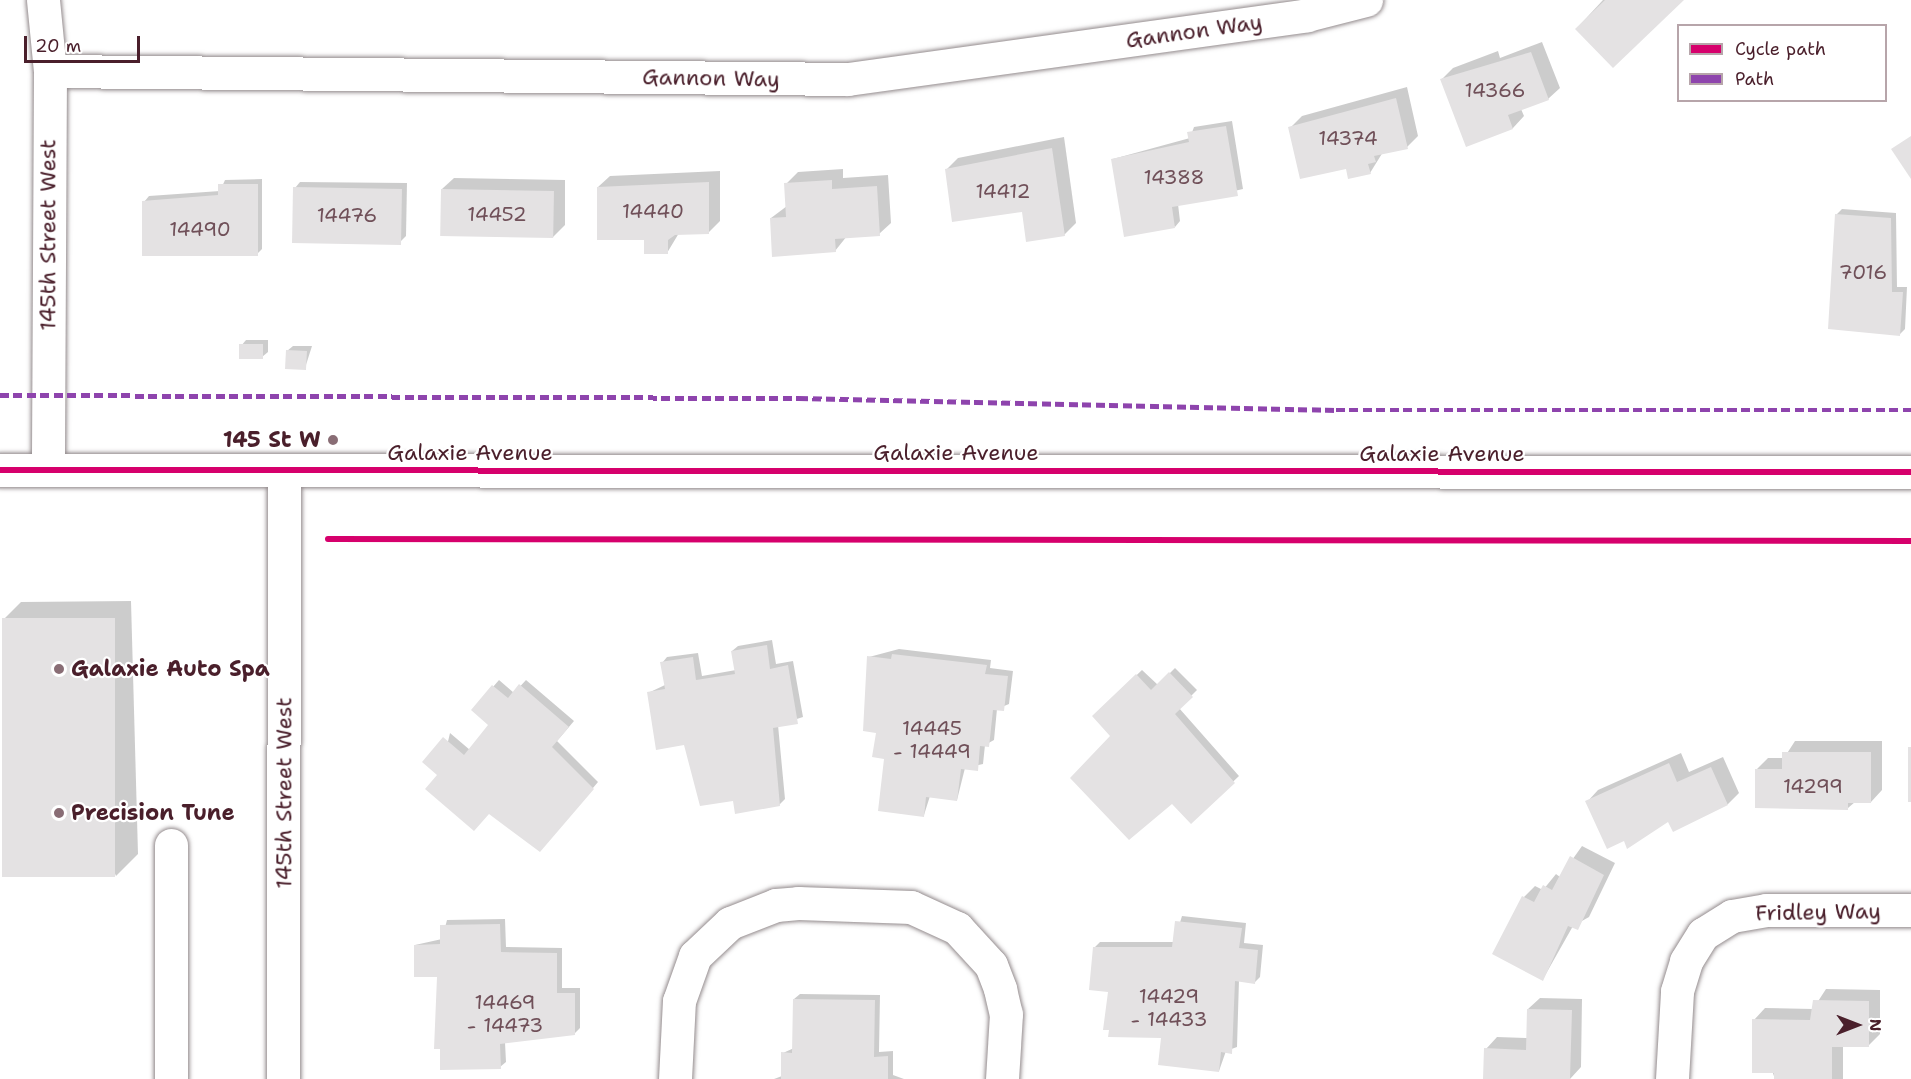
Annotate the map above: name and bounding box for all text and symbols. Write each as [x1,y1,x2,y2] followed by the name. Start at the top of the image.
[1124,8,1264,54] street label: Gannon Way
[27,24,142,62] scale bar
[1677,24,1887,102] legend
[35,34,81,58] text: 20 m
[1735,37,1826,61] text: Cycle path
[642,64,780,92] street label: Gannon Way
[1735,67,1774,91] text: Path
[1464,78,1526,102] house number: 14366
[1318,126,1378,150] house number: 14374
[35,139,61,331] street label: 145th Street West
[1143,165,1205,189] house number: 14388
[975,179,1031,203] house number: 14412
[622,199,684,223] house number: 14440
[467,202,527,226] house number: 14452
[317,203,377,227] house number: 14476
[169,217,231,241] house number: 14490
[1839,260,1887,284] house number: 7016
[223,427,321,453] place label: 145 St W
[326,433,340,447] marker: 145 St W
[387,440,553,466] street label: Galaxie Avenue
[873,440,1039,466] street label: Galaxie Avenue
[1359,441,1525,467] street label: Galaxie Avenue
[71,656,270,682] place label: Galaxie Auto Spa
[52,662,66,676] marker: Galaxie Auto Spa
[271,697,297,889] street label: 145th Street West
[893,716,971,763] house number: 14445 - 14449
[1783,774,1843,798] house number: 14299
[71,800,235,826] place label: Precision Tune
[52,806,66,820] marker: Precision Tune
[1755,898,1881,926] street label: Fridley Way
[1131,985,1207,1032] house number: 14429 - 14433
[467,990,543,1037] house number: 14469 - 14473
[1827,995,1887,1055] north arrow
[1865,1019,1886,1031] text: N

